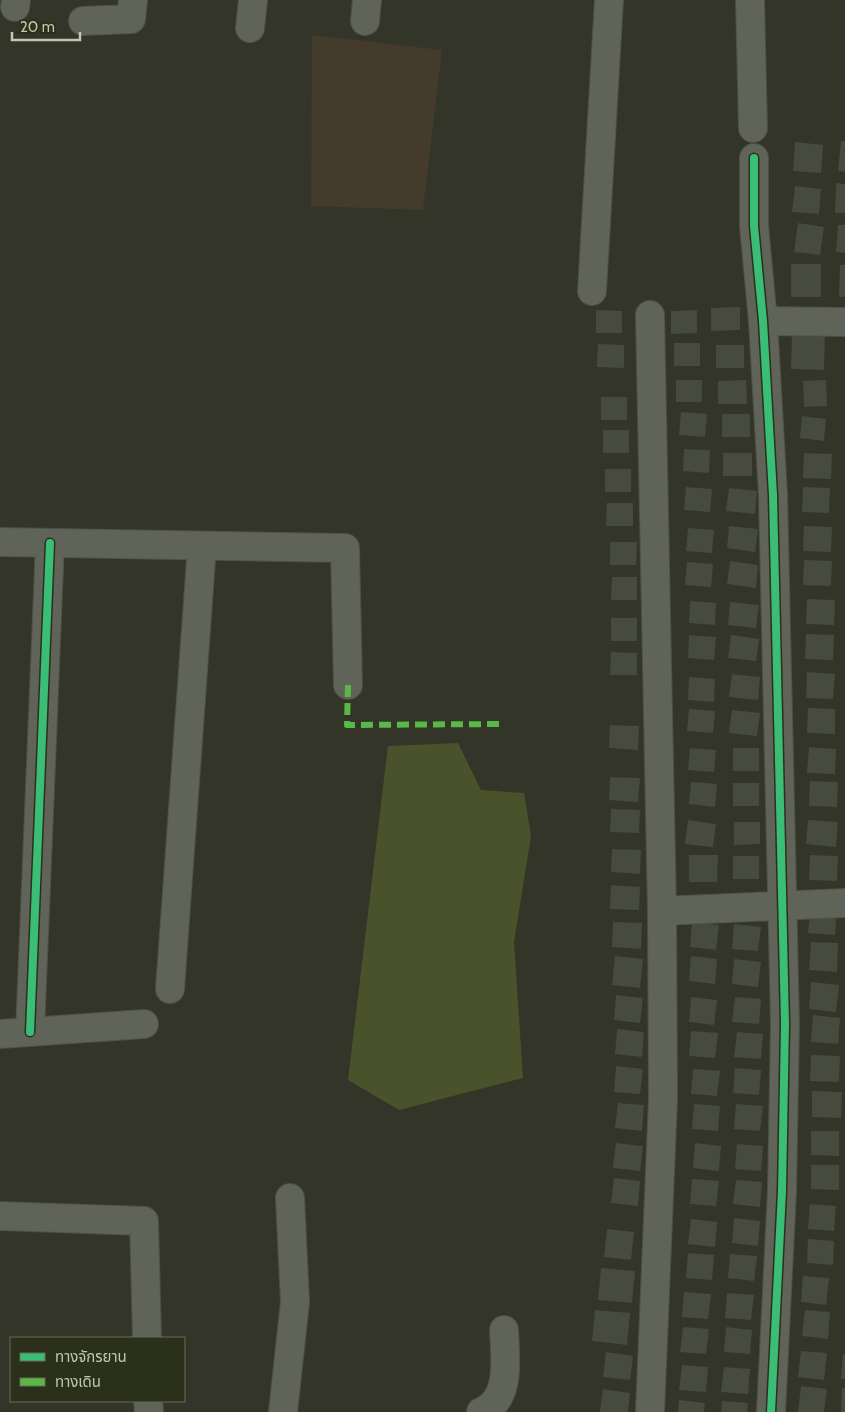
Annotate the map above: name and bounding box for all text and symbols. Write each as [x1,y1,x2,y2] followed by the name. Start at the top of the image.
[12,10,80,42] scale bar
[20,18,55,36] text: 20 m
[10,1337,185,1402] legend
[55,1348,127,1366] text: ทางจักรยาน
[55,1373,101,1391] text: ทางเดิน

